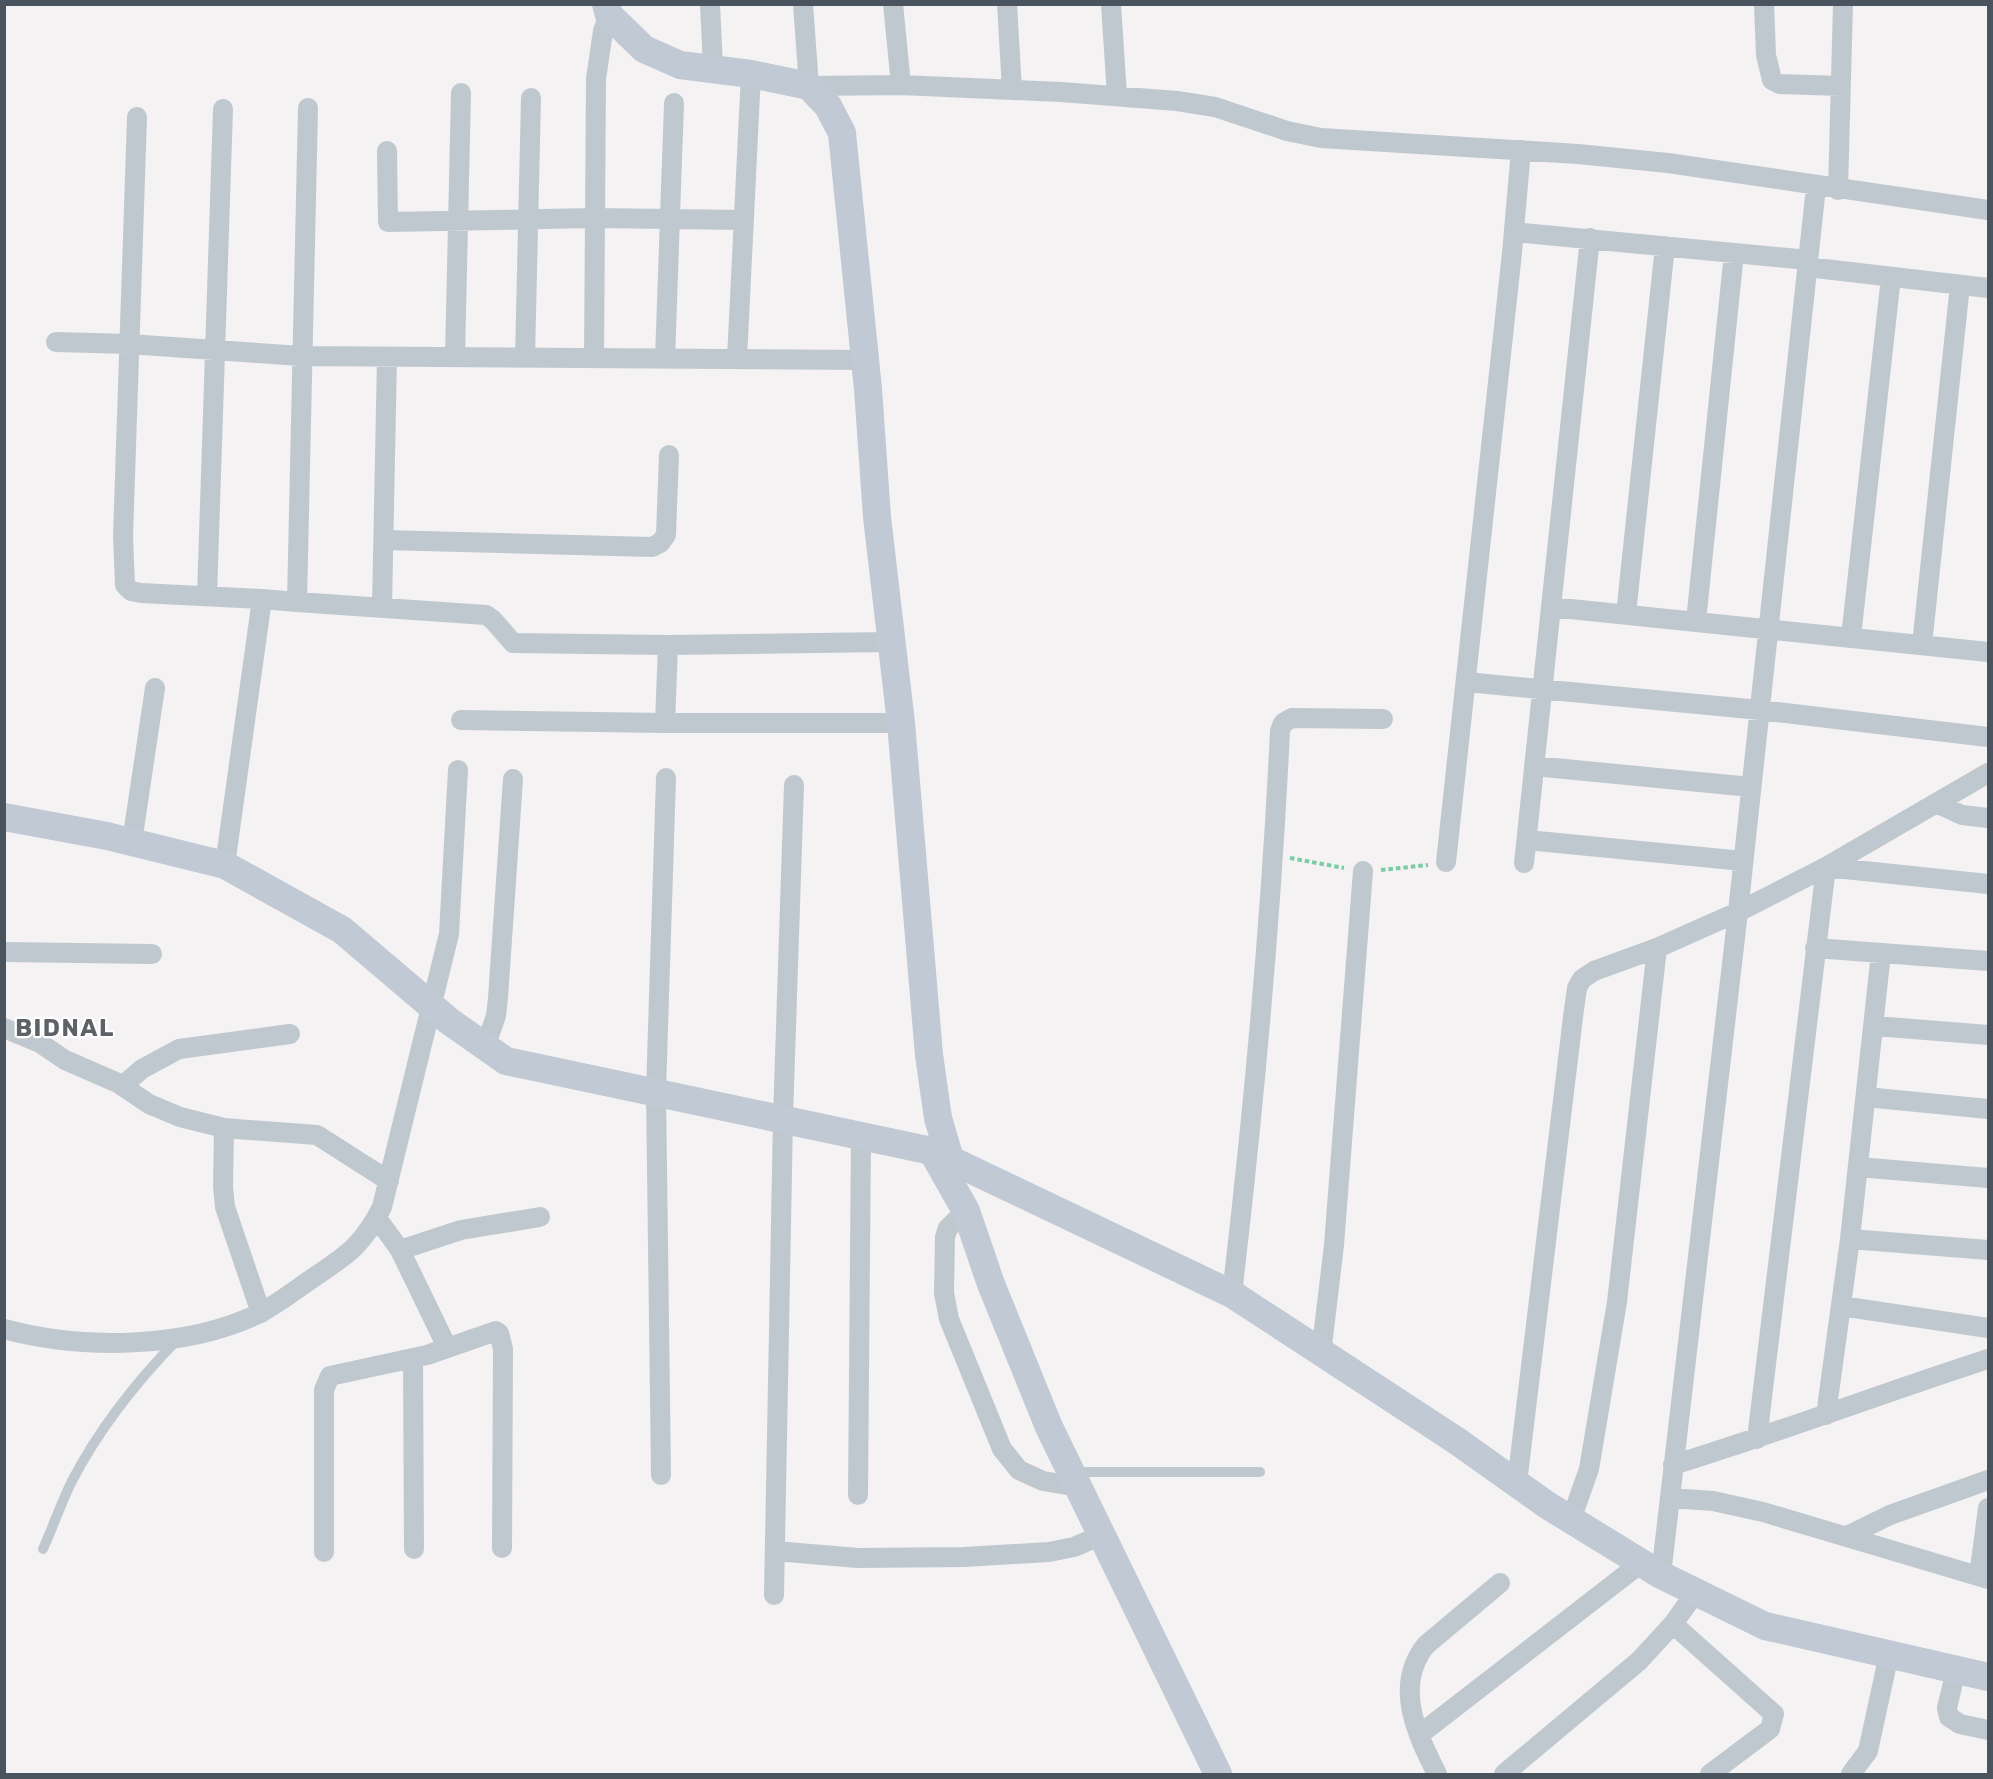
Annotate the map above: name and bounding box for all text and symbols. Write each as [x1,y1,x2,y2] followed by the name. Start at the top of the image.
[15,1014,115,1042] district label: BIDNAL

